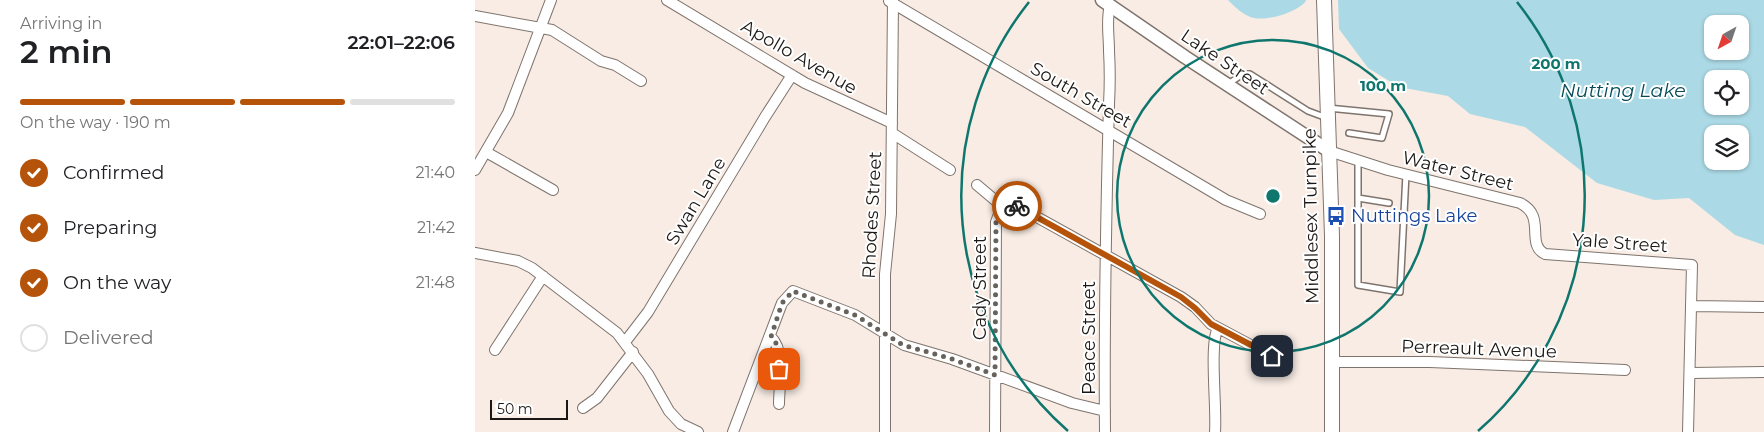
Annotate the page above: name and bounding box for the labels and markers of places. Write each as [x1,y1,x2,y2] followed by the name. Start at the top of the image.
[1264,187,1282,205] centre of rings
[1325,205,1347,227] bus stop icon: Nuttings Lake
[1351,205,1478,227] place label: Nuttings Lake
[1251,335,1293,377] pin
[758,348,800,390] pin

